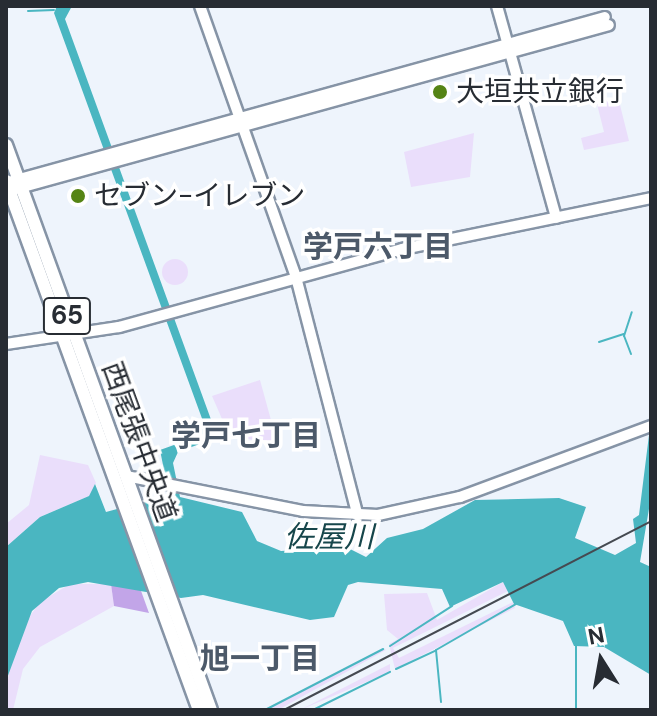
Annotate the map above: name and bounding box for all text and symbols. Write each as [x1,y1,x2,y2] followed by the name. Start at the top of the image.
[456,75,624,109] place label: 大垣共立銀行
[431,83,449,101] marker: 大垣共立銀行
[94,179,305,213] place label: セブン-イレブン
[69,187,87,205] marker: セブン-イレブン
[303,229,453,265] district label: 学戸六丁目
[41,294,93,338] road number: 65
[94,357,184,527] street label: 西尾張中央道
[171,418,321,454] district label: 学戸七丁目
[284,519,374,555] water label: 佐屋川
[561,620,641,700] north arrow
[586,620,607,652] text: N
[200,641,320,677] district label: 旭一丁目

